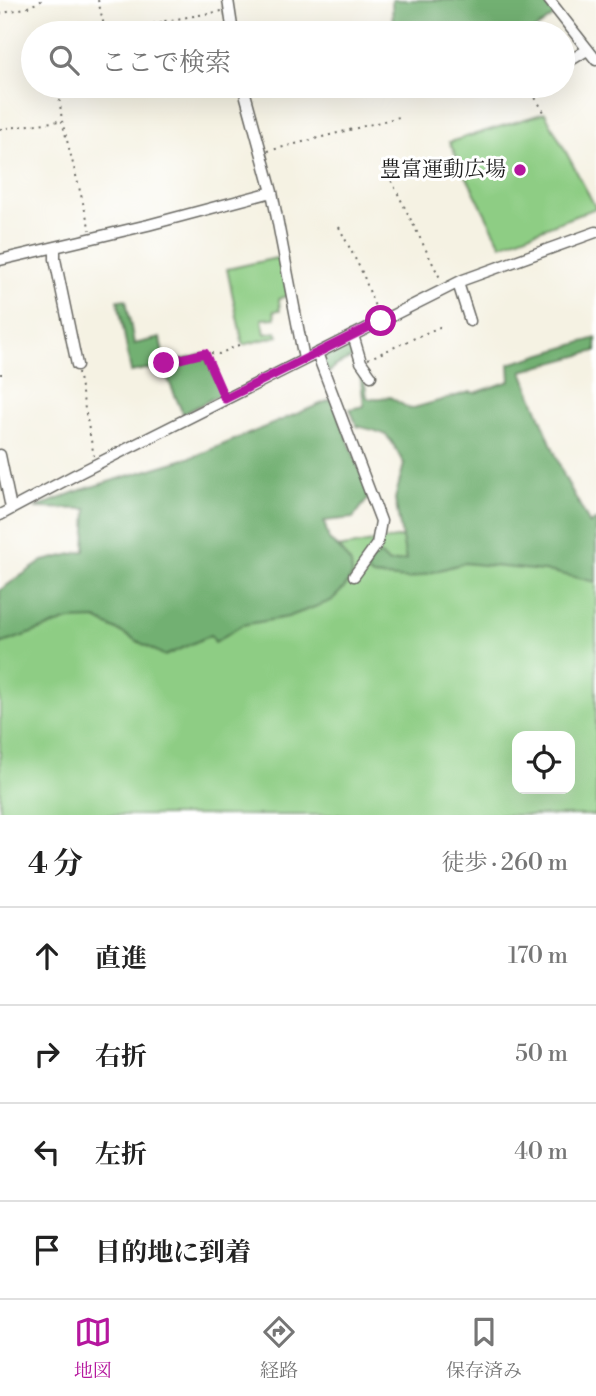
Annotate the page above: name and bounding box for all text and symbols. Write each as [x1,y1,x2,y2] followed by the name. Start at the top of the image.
[21,21,575,98] search box
[45,41,83,79] icon: search
[101,47,231,79] text: ここで検索
[380,157,506,183] place label: 豊富運動広場
[512,162,528,178] marker: 豊富運動広場
[365,305,396,336] route start
[148,347,179,378] route end
[512,731,575,794] map controls
[512,731,575,794] button: locate
[28,845,83,883] text: 4 分
[442,849,568,877] text: 徒歩 · 260 m
[28,937,66,975] icon: ahead
[508,942,568,970] text: 170 m
[95,943,147,975] text: 直進
[28,1035,66,1073] icon: right
[515,1040,568,1068] text: 50 m
[95,1041,147,1073] text: 右折
[28,1133,66,1171] icon: left
[514,1138,568,1166] text: 40 m
[95,1139,147,1171] text: 左折
[28,1231,66,1269] icon: arrive
[95,1237,251,1269] text: 目的地に到着
[74,1313,112,1383] tab: 地図
[260,1313,298,1383] tab: 経路
[446,1313,522,1383] tab: 保存済み

